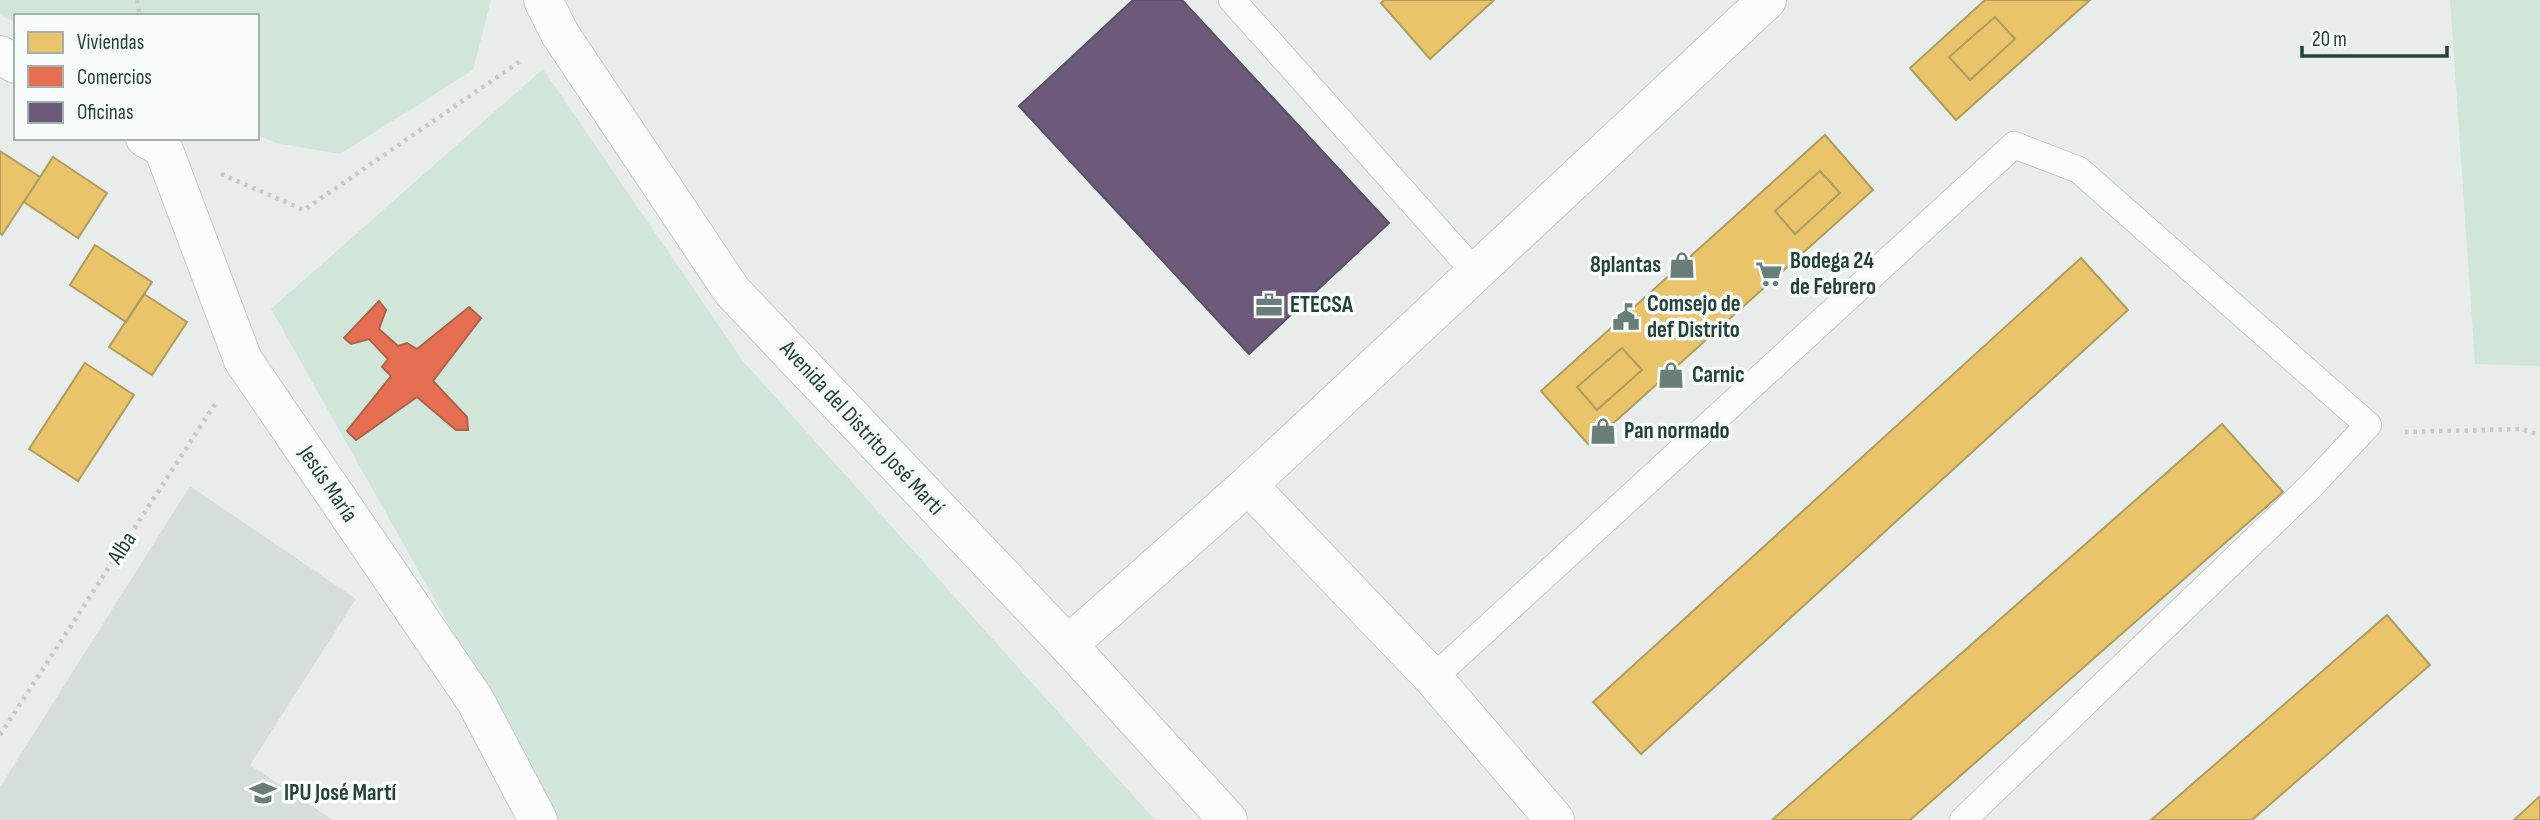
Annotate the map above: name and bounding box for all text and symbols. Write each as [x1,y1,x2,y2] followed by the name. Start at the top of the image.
[14,14,259,140] legend
[2302,14,2447,58] scale bar
[2312,27,2347,52] text: 20 m
[77,30,144,55] text: Viviendas
[77,65,152,90] text: Comercios
[77,100,133,125] text: Oficinas
[1790,247,1876,301] place label: Bodega 24 de Febrero
[1667,250,1697,280] shop icon: 8plantas
[1590,251,1661,279] place label: 8plantas
[1754,259,1784,289] supermarket icon: Bodega 24 de Febrero
[1254,290,1284,320] office icon: ETECSA
[1647,290,1741,344] place label: Comsejo de def Distrito
[1290,291,1354,319] place label: ETECSA
[1611,302,1641,332] public building icon: Comsejo de def Distrito
[773,334,951,522] street label: Avenida del Distrito José Martí
[1656,360,1686,390] shop icon: Carnic
[1692,361,1745,389] place label: Carnic
[1588,416,1618,446] shop icon: Pan normado
[1624,417,1729,445] place label: Pan normado
[292,440,364,527] street label: Jesús María
[101,527,143,570] street label: Alba
[248,778,278,808] school or university icon: IPU José Martí
[284,779,397,807] place label: IPU José Martí

